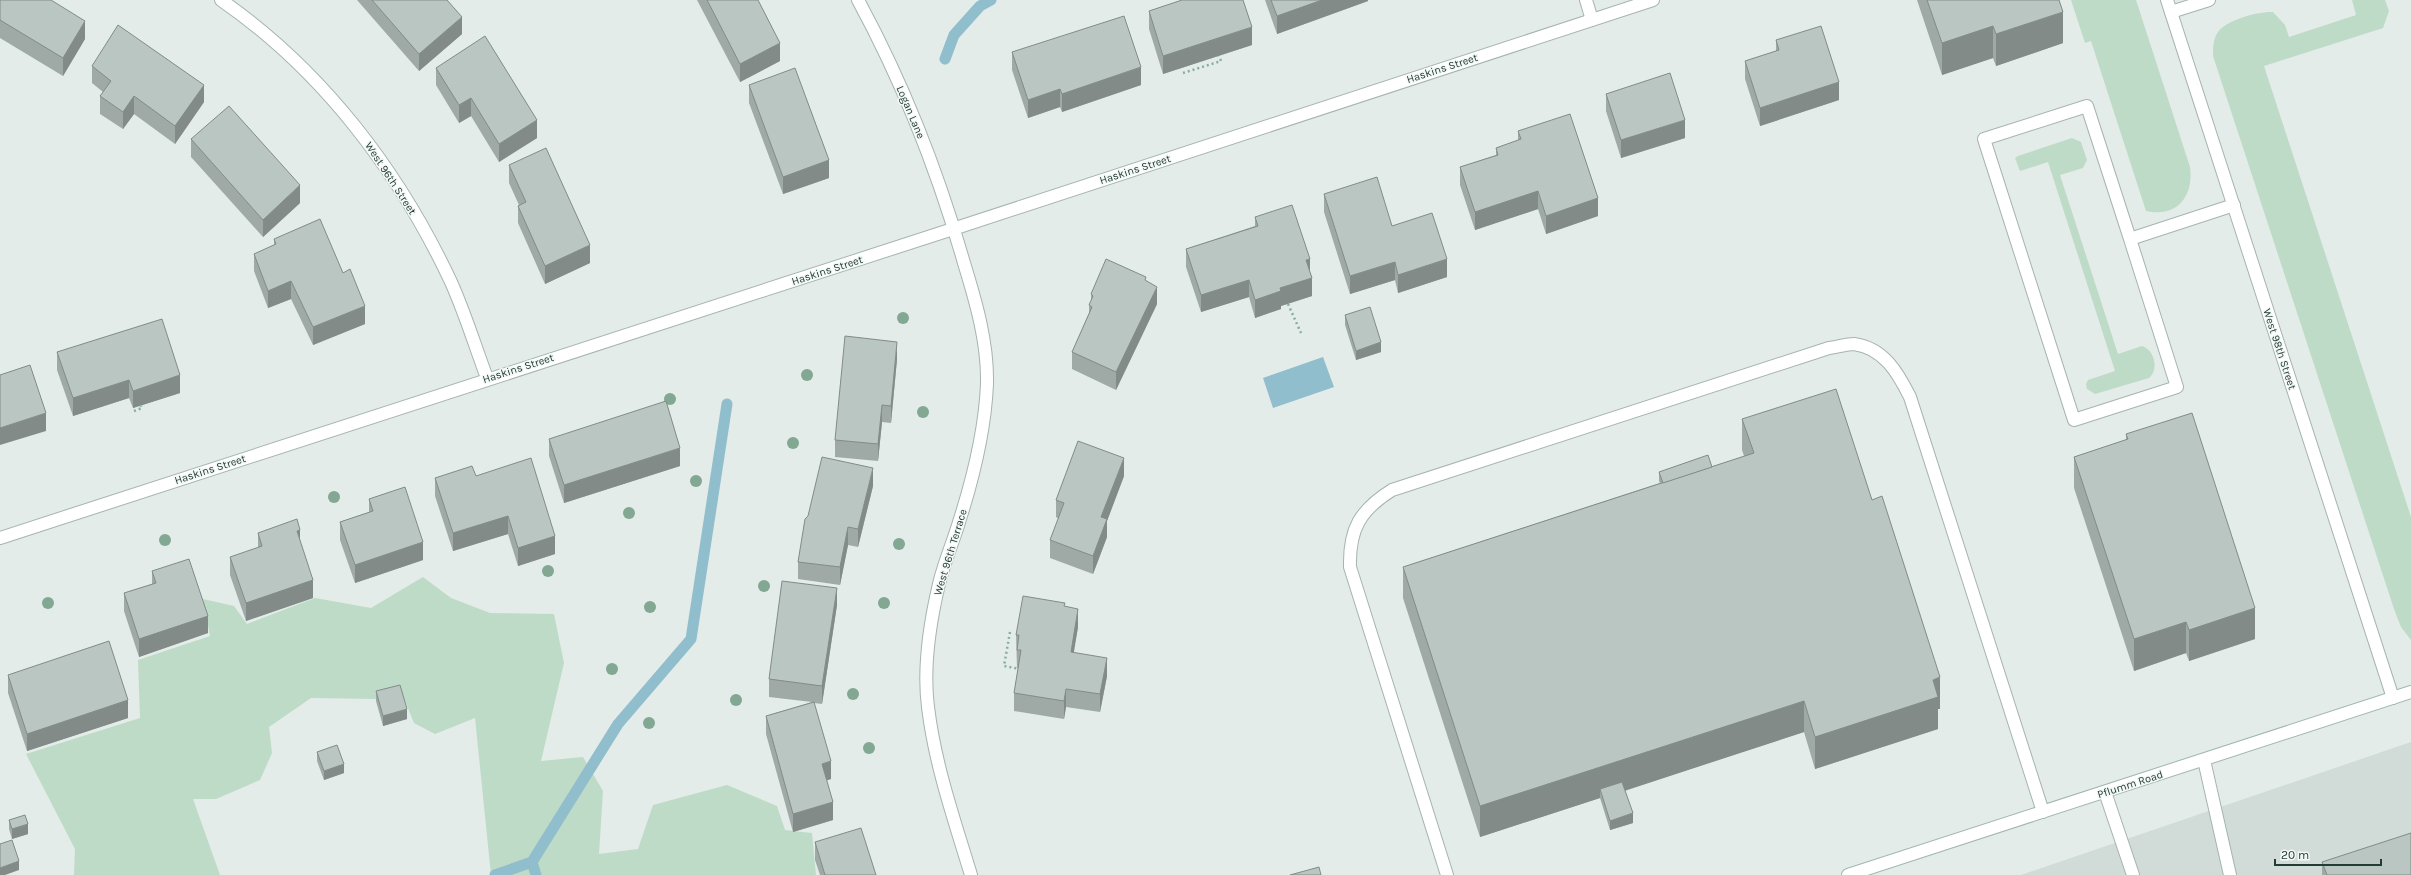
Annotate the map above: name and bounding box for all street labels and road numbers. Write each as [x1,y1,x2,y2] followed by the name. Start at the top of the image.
[1405,51,1479,86] street label: Haskins Street
[894,84,928,141] street label: Logan Lane
[362,140,419,217] street label: West 96th Street
[1098,152,1172,187] street label: Haskins Street
[790,253,864,288] street label: Haskins Street
[2260,307,2299,391] street label: West 98th Street
[481,351,555,386] street label: Haskins Street
[173,452,247,487] street label: Haskins Street
[931,507,970,597] street label: West 96th Terrace
[2096,768,2165,801] street label: Pflumm Road

